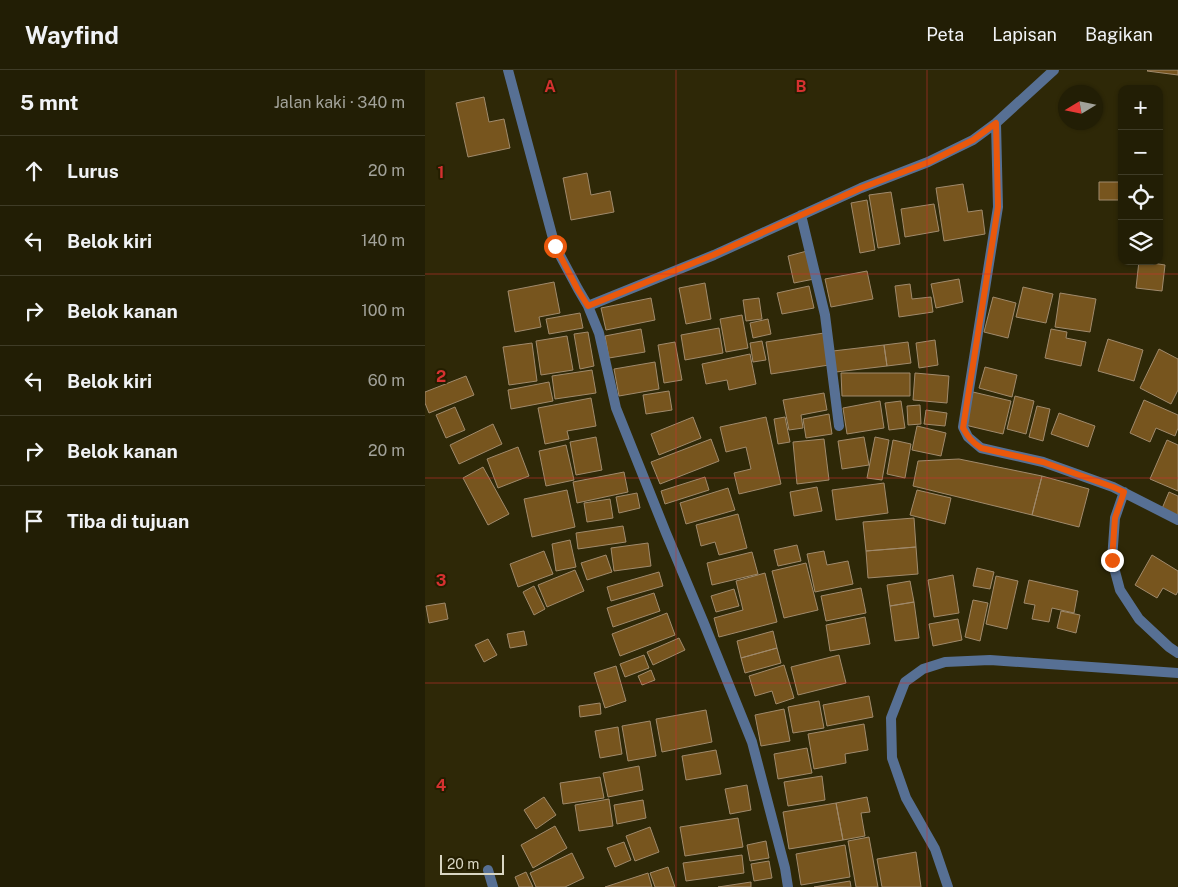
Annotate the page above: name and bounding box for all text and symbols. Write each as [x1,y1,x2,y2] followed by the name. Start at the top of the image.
[25,21,119,49] text: Wayfind
[926,24,964,45] text: Peta
[992,24,1057,45] text: Lapisan
[1085,24,1153,45] text: Bagikan
[544,77,556,96] text: A
[796,77,807,96] text: B
[1058,85,1103,130] north arrow
[1118,85,1163,265] map controls
[1118,85,1163,130] button: +
[20,90,79,115] text: 5 mnt
[274,93,405,112] text: Jalan kaki · 340 m
[1118,130,1163,175] button: −
[20,157,48,185] icon: ahead
[67,160,119,182] text: Lurus
[368,161,405,180] text: 20 m
[438,163,444,182] text: 1
[1118,175,1163,220] button: locate
[1118,220,1163,265] button: layers
[20,227,48,255] icon: left
[67,230,152,252] text: Belok kiri
[361,231,405,250] text: 140 m
[544,235,567,258] route start
[20,297,48,325] icon: right
[67,300,178,322] text: Belok kanan
[361,301,405,320] text: 100 m
[20,367,48,395] icon: left
[436,367,446,386] text: 2
[67,370,152,392] text: Belok kiri
[368,371,405,390] text: 60 m
[20,437,48,465] icon: right
[67,440,178,462] text: Belok kanan
[368,441,405,460] text: 20 m
[20,507,48,535] icon: arrive
[67,510,189,532] text: Tiba di tujuan
[1101,549,1124,572] route end
[436,571,446,590] text: 3
[436,776,447,795] text: 4
[440,852,504,875] scale bar
[447,856,479,872] text: 20 m

